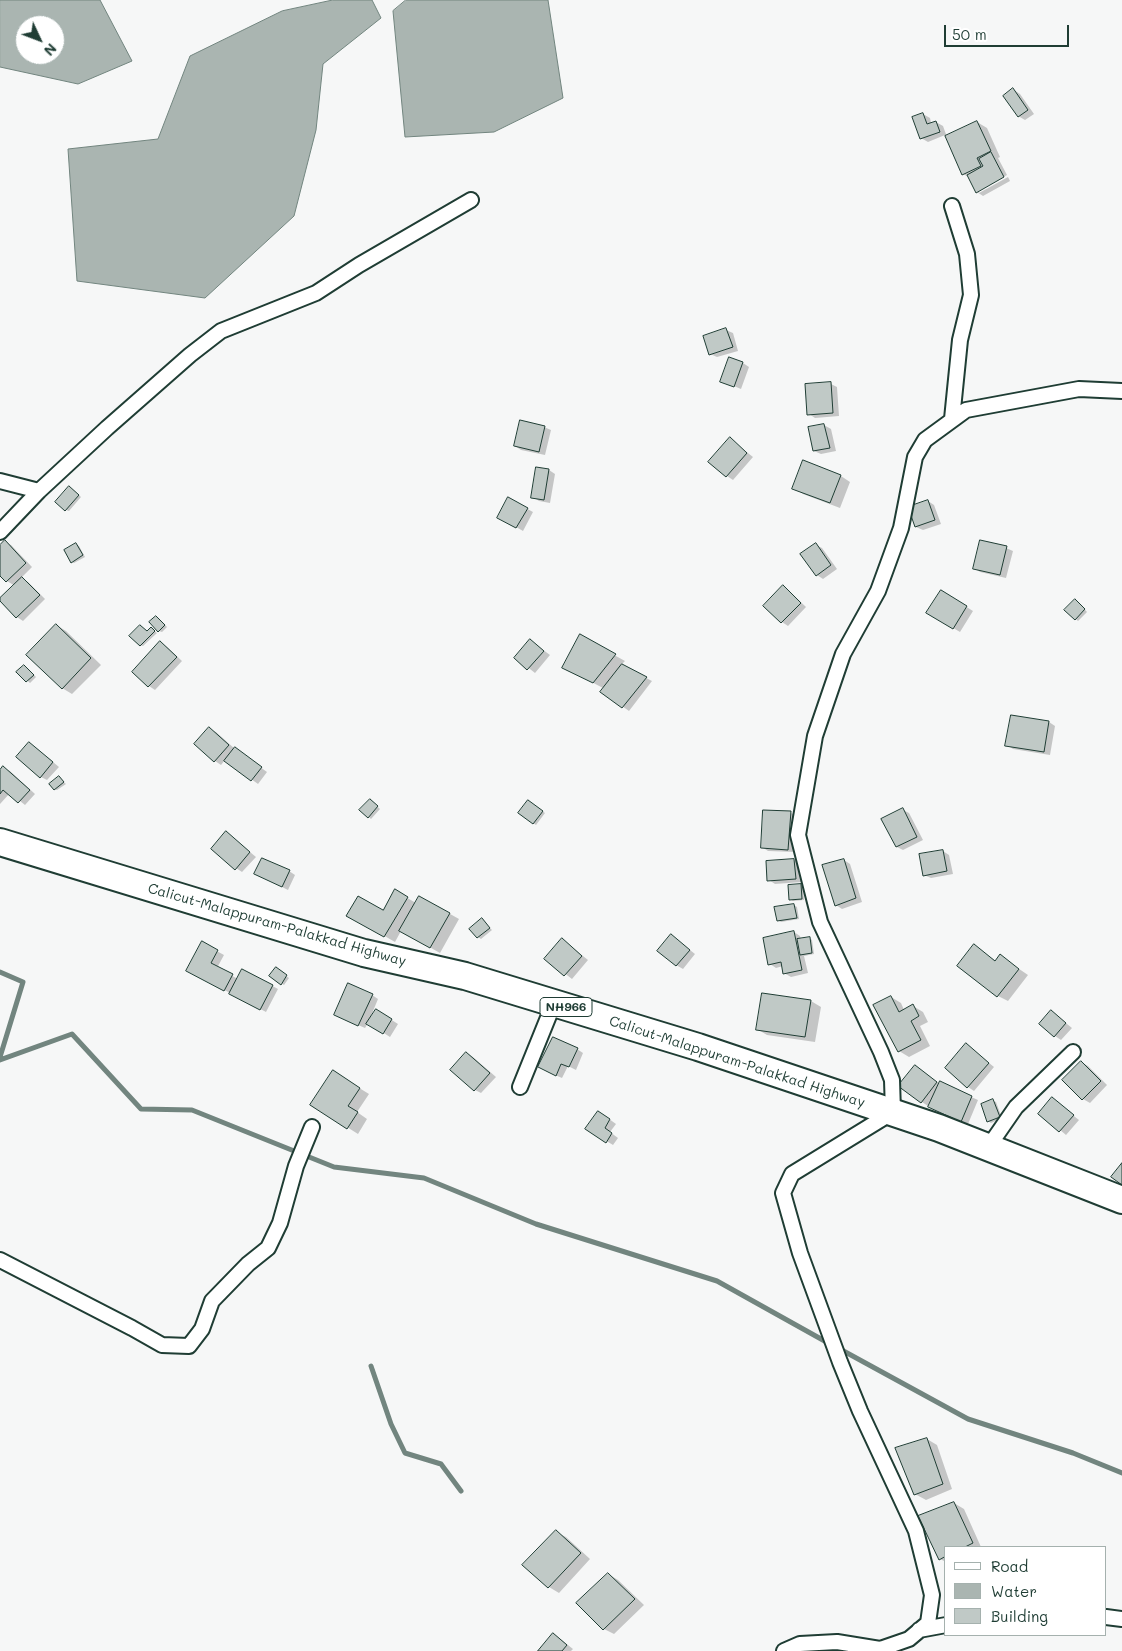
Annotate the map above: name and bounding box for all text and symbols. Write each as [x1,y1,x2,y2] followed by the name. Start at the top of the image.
[15,15,65,65] north arrow
[947,15,1072,47] scale bar
[952,24,987,44] text: 50 m
[40,40,61,60] text: N
[146,880,408,970] street label: Calicut-Malappuram-Palakkad Highway
[540,998,592,1016] road number: NH966
[607,1013,867,1111] street label: Calicut-Malappuram-Palakkad Highway
[944,1546,1107,1636] legend
[991,1556,1028,1576] text: Road
[991,1581,1037,1601] text: Water
[991,1606,1048,1626] text: Building

